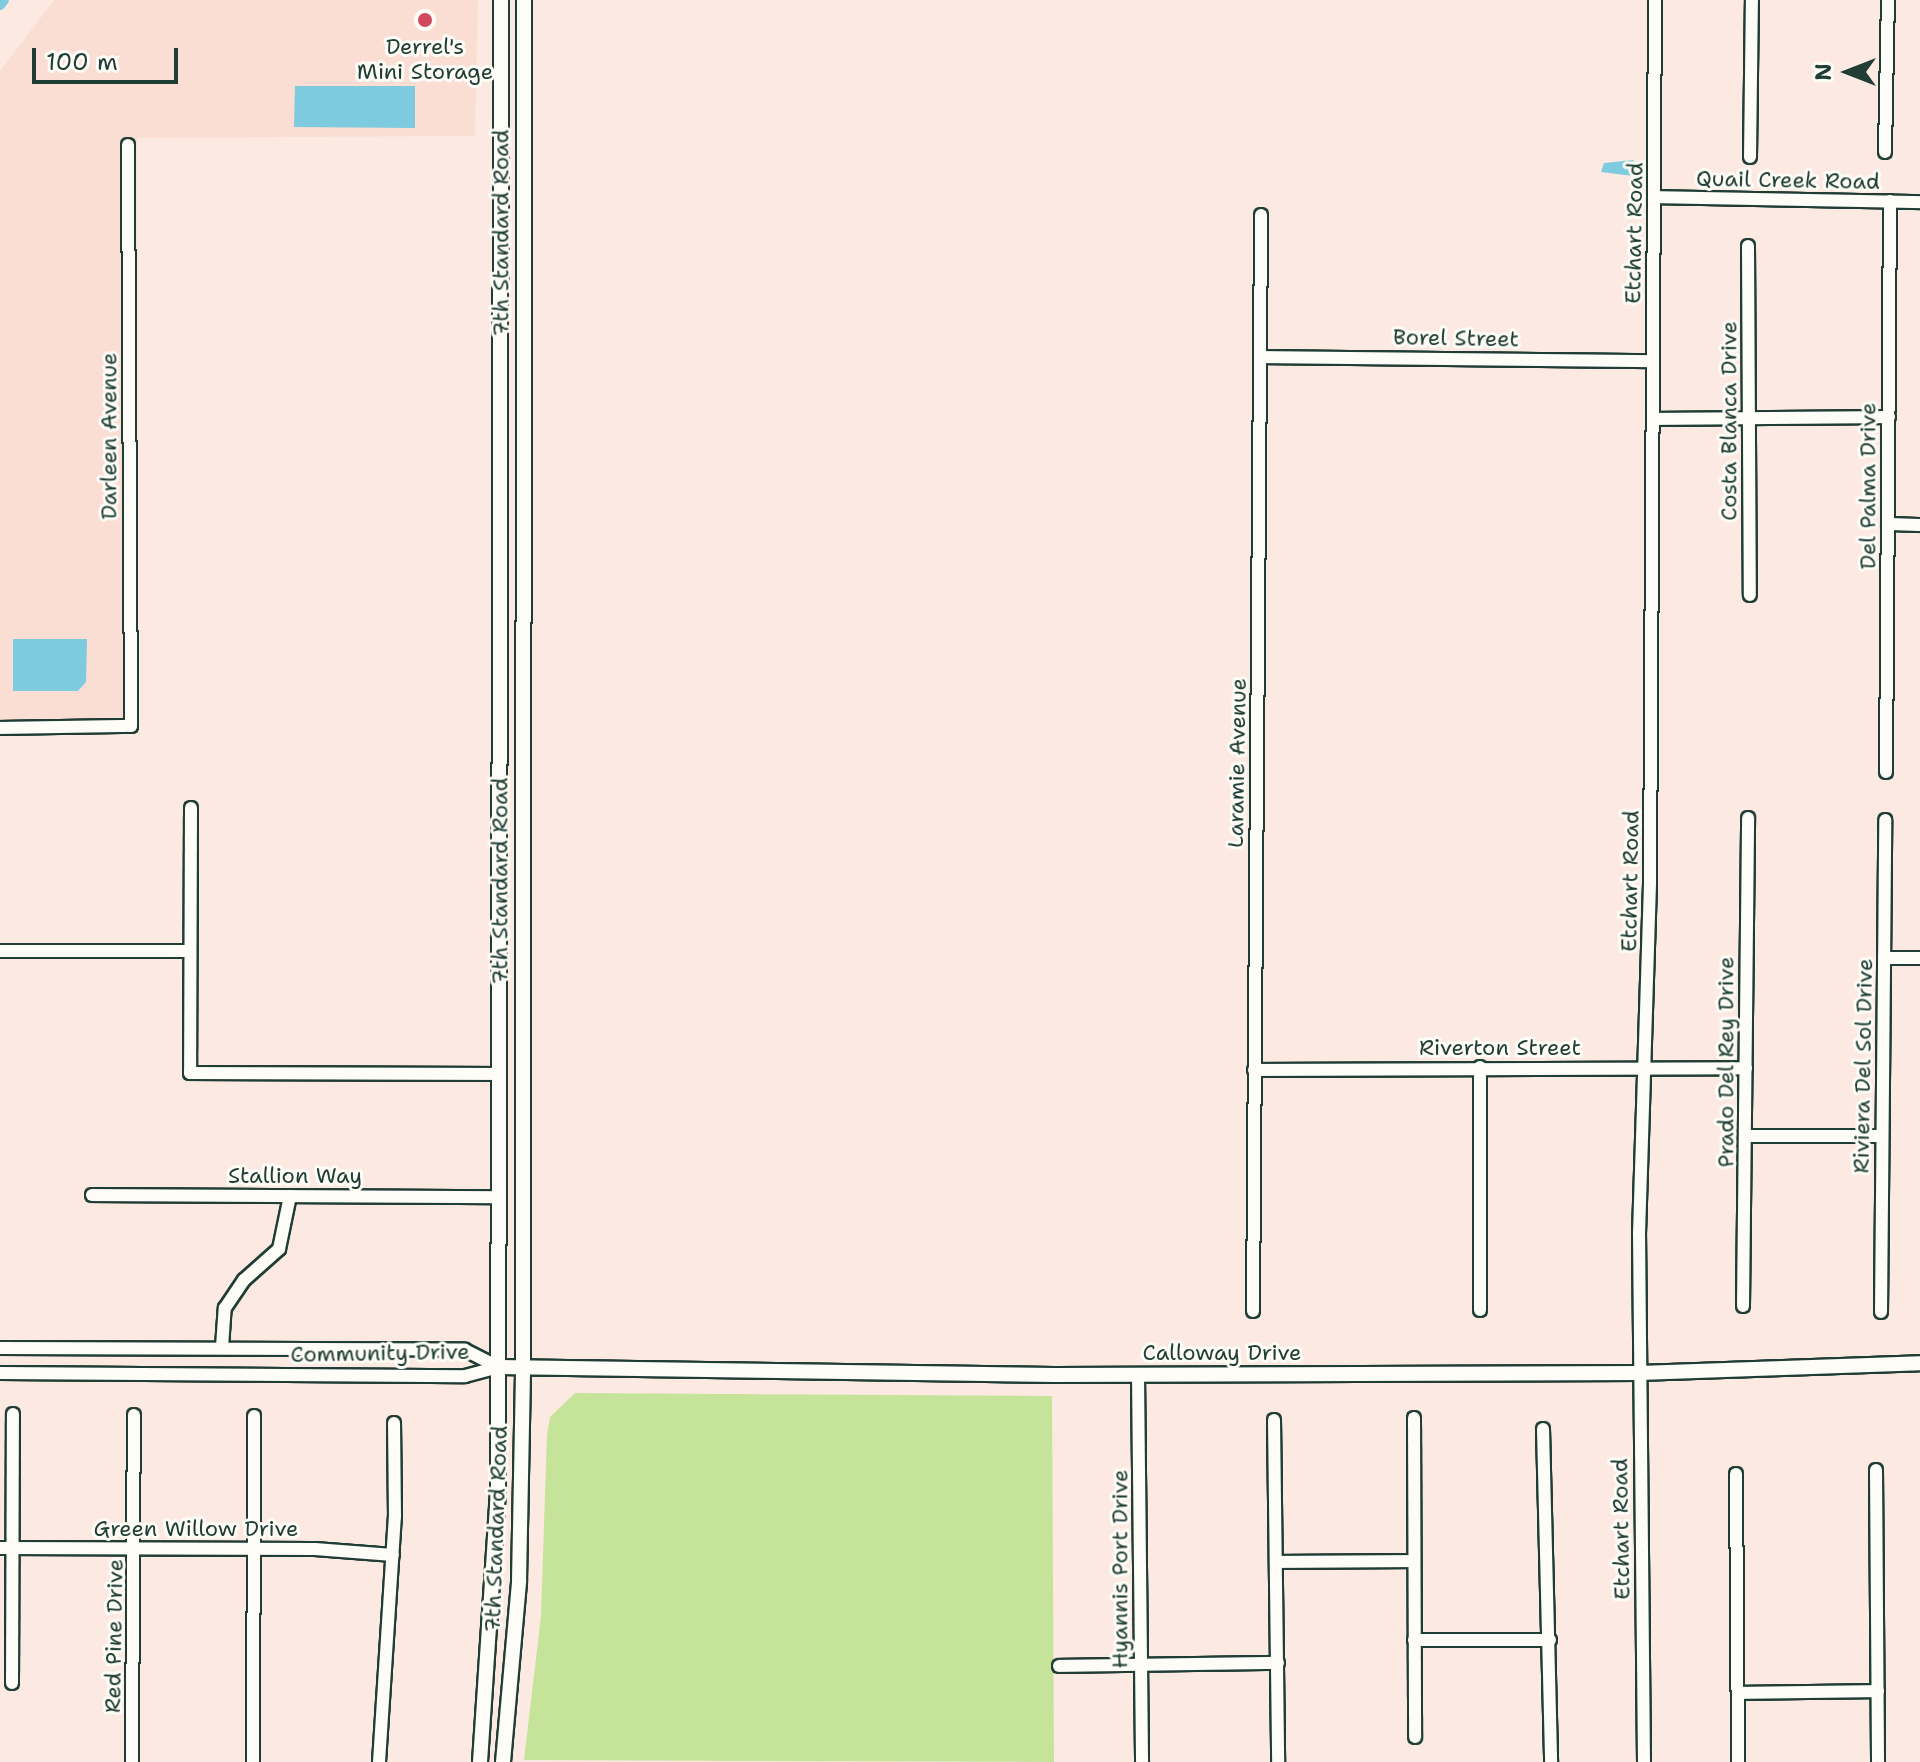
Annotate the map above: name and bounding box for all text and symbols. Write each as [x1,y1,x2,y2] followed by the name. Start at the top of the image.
[416,11,434,29] marker: Derrel's Mini Storage
[36,32,182,82] scale bar
[1808,32,1888,112] north arrow
[357,33,493,84] place label: Derrel's Mini Storage
[46,46,118,78] text: 100 m
[1809,63,1838,81] text: N
[488,129,514,337] street label: 7th Standard Road
[1620,162,1648,304] street label: Etchart Road
[1696,165,1880,195] street label: Quail Creek Road
[1716,321,1742,521] street label: Costa Blanca Drive
[1393,324,1519,352] street label: Borel Street
[96,353,122,519] street label: Darleen Avenue
[1855,403,1881,569] street label: Del Palma Drive
[1222,678,1252,848] street label: Laramie Avenue
[487,777,513,985] street label: 7th Standard Road
[1616,810,1644,952] street label: Etchart Road
[1713,957,1739,1167] street label: Prado Del Rey Drive
[1848,958,1878,1174] street label: Riviera Del Sol Drive
[1419,1035,1581,1061] street label: Riverton Street
[228,1163,362,1189] street label: Stallion Way
[290,1338,470,1368] street label: Community Drive
[1143,1340,1301,1366] street label: Calloway Drive
[479,1425,513,1633] street label: 7th Standard Road
[1607,1458,1635,1600] street label: Etchart Road
[1107,1469,1133,1669] street label: Hyannis Port Drive
[94,1516,298,1542] street label: Green Willow Drive
[99,1559,129,1713] street label: Red Pine Drive

